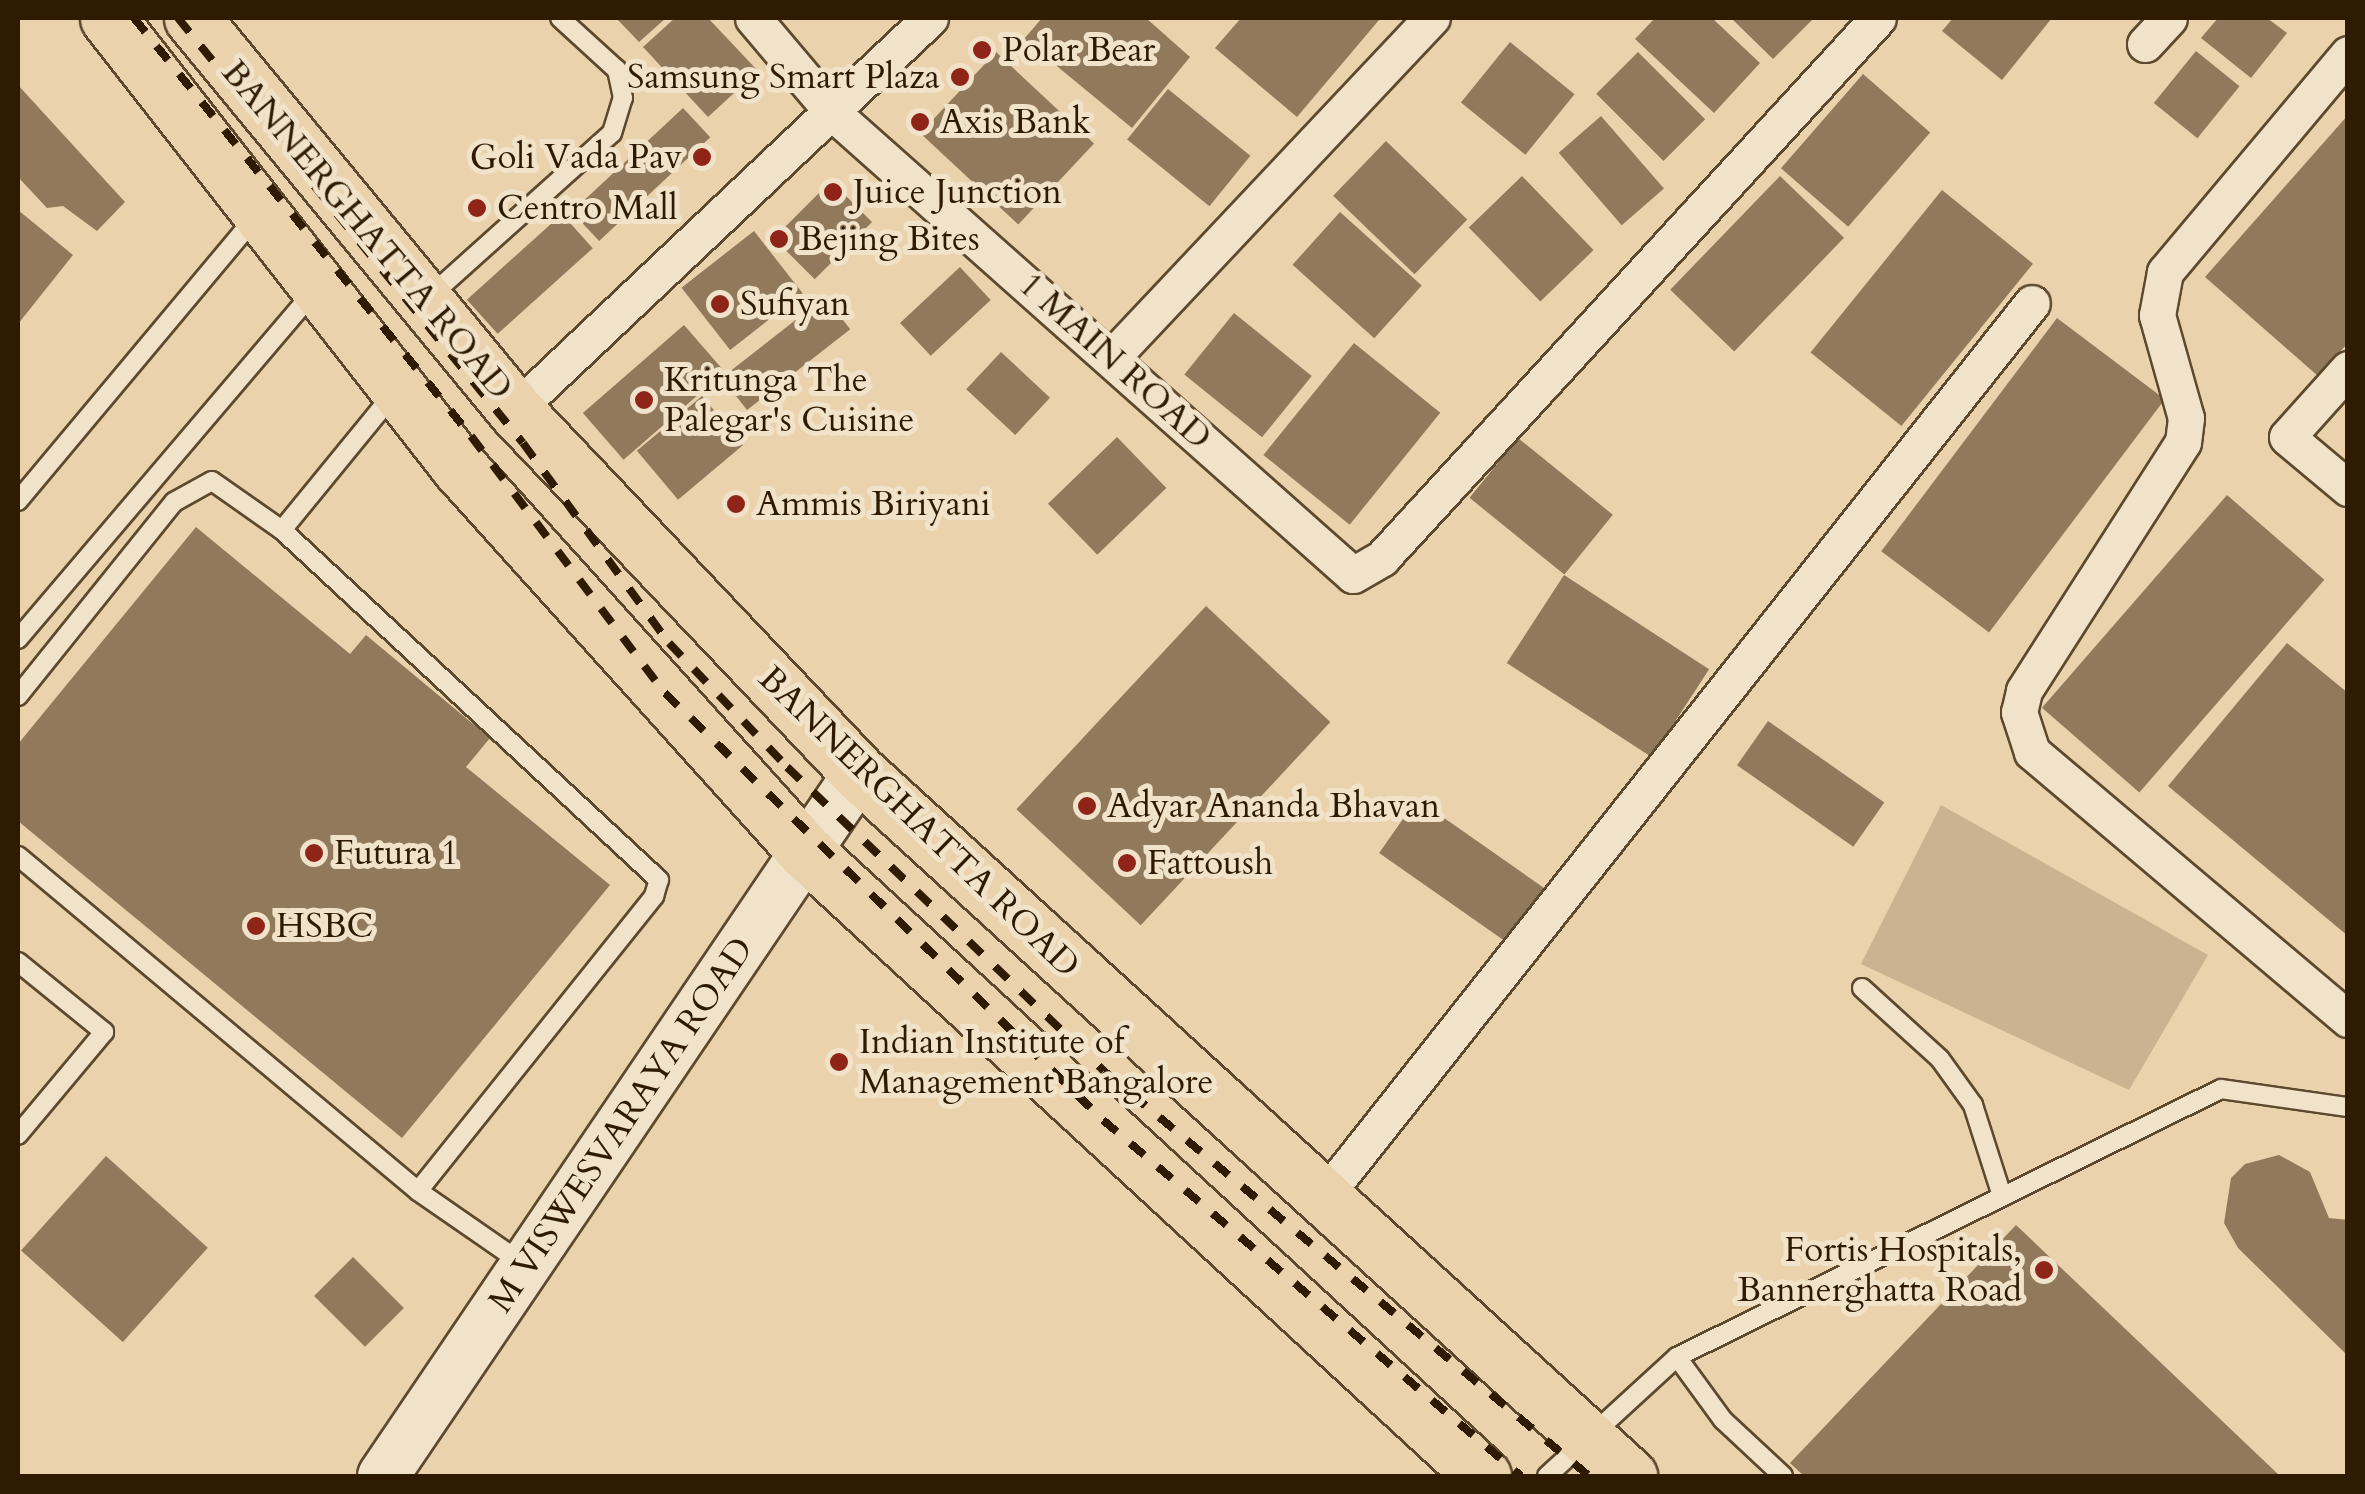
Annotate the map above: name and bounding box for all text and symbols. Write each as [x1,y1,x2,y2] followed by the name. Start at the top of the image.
[1002,29,1155,71] place label: Polar Bear
[971,39,993,61] marker: Polar Bear
[213,52,521,408] street label: BANNERGHATTA ROAD
[627,56,940,98] place label: Samsung Smart Plaza
[949,66,971,88] marker: Samsung Smart Plaza
[940,101,1091,143] place label: Axis Bank
[909,111,931,133] marker: Axis Bank
[470,136,682,178] place label: Goli Vada Pav
[691,146,713,168] marker: Goli Vada Pav
[853,171,1062,213] place label: Juice Junction
[822,181,844,203] marker: Juice Junction
[497,187,678,229] place label: Centro Mall
[466,197,488,219] marker: Centro Mall
[799,218,980,260] place label: Bejing Bites
[768,228,790,250] marker: Bejing Bites
[1010,264,1220,458] street label: 1 MAIN ROAD
[740,283,850,325] place label: Sufiyan
[709,293,731,315] marker: Sufiyan
[664,359,914,441] place label: Kritunga The Palegar's Cuisine
[633,389,655,411] marker: Kritunga The Palegar's Cuisine
[756,483,991,525] place label: Ammis Biriyani
[725,493,747,515] marker: Ammis Biriyani
[750,658,1088,986] street label: BANNERGHATTA ROAD
[1107,785,1440,827] place label: Adyar Ananda Bhavan
[1076,795,1098,817] marker: Adyar Ananda Bhavan
[334,832,459,874] place label: Futura 1
[303,842,325,864] marker: Futura 1
[1147,842,1273,884] place label: Fattoush
[1116,852,1138,874] marker: Fattoush
[276,905,373,947] place label: HSBC
[245,915,267,937] marker: HSBC
[480,929,762,1321] street label: M VISWESVARAYA ROAD
[859,1021,1213,1103] place label: Indian Institute of Management Bangalore
[828,1051,850,1073] marker: Indian Institute of Management Bangalore
[1737,1229,2022,1311] place label: Fortis Hospitals, Bannerghatta Road
[2031,1257,2057,1283] marker: Fortis Hospitals, Bannerghatta Road

